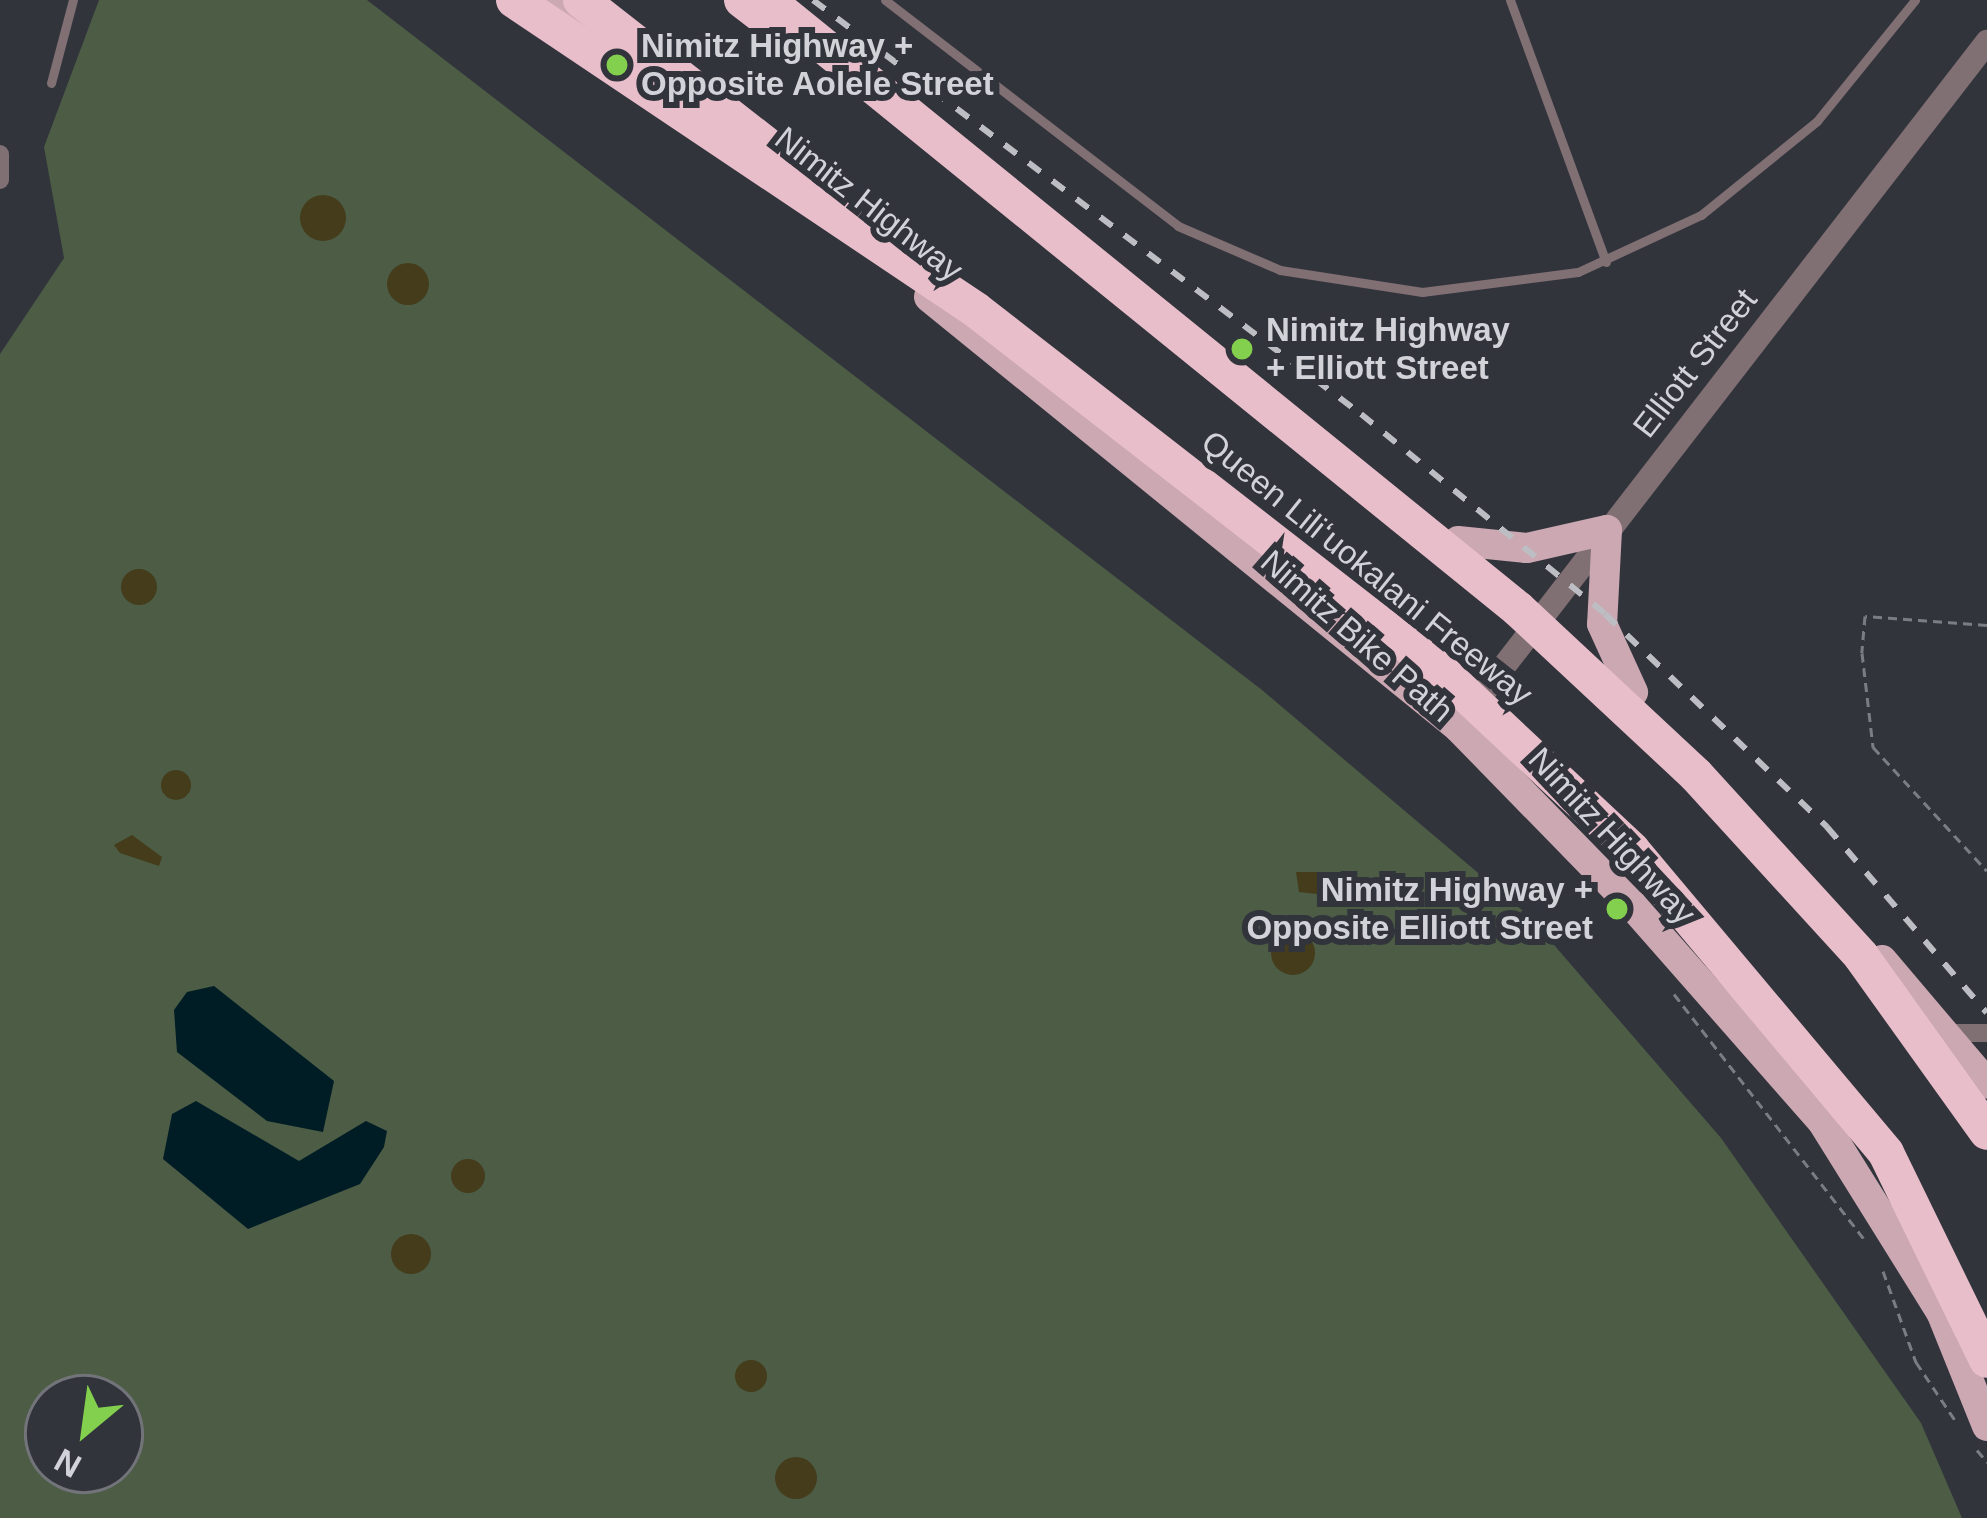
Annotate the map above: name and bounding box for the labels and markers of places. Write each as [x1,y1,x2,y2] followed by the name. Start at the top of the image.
[641,26,995,104] place label: Nimitz Highway + Opposite Aolele Street
[604,52,630,78] marker: Nimitz Highway + Opposite Aolele Street
[1266,310,1510,388] place label: Nimitz Highway + Elliott Street
[1229,336,1255,362] marker: Nimitz Highway + Elliott Street
[1246,870,1593,948] place label: Nimitz Highway + Opposite Elliott Street
[1604,896,1630,922] marker: Nimitz Highway + Opposite Elliott Street

